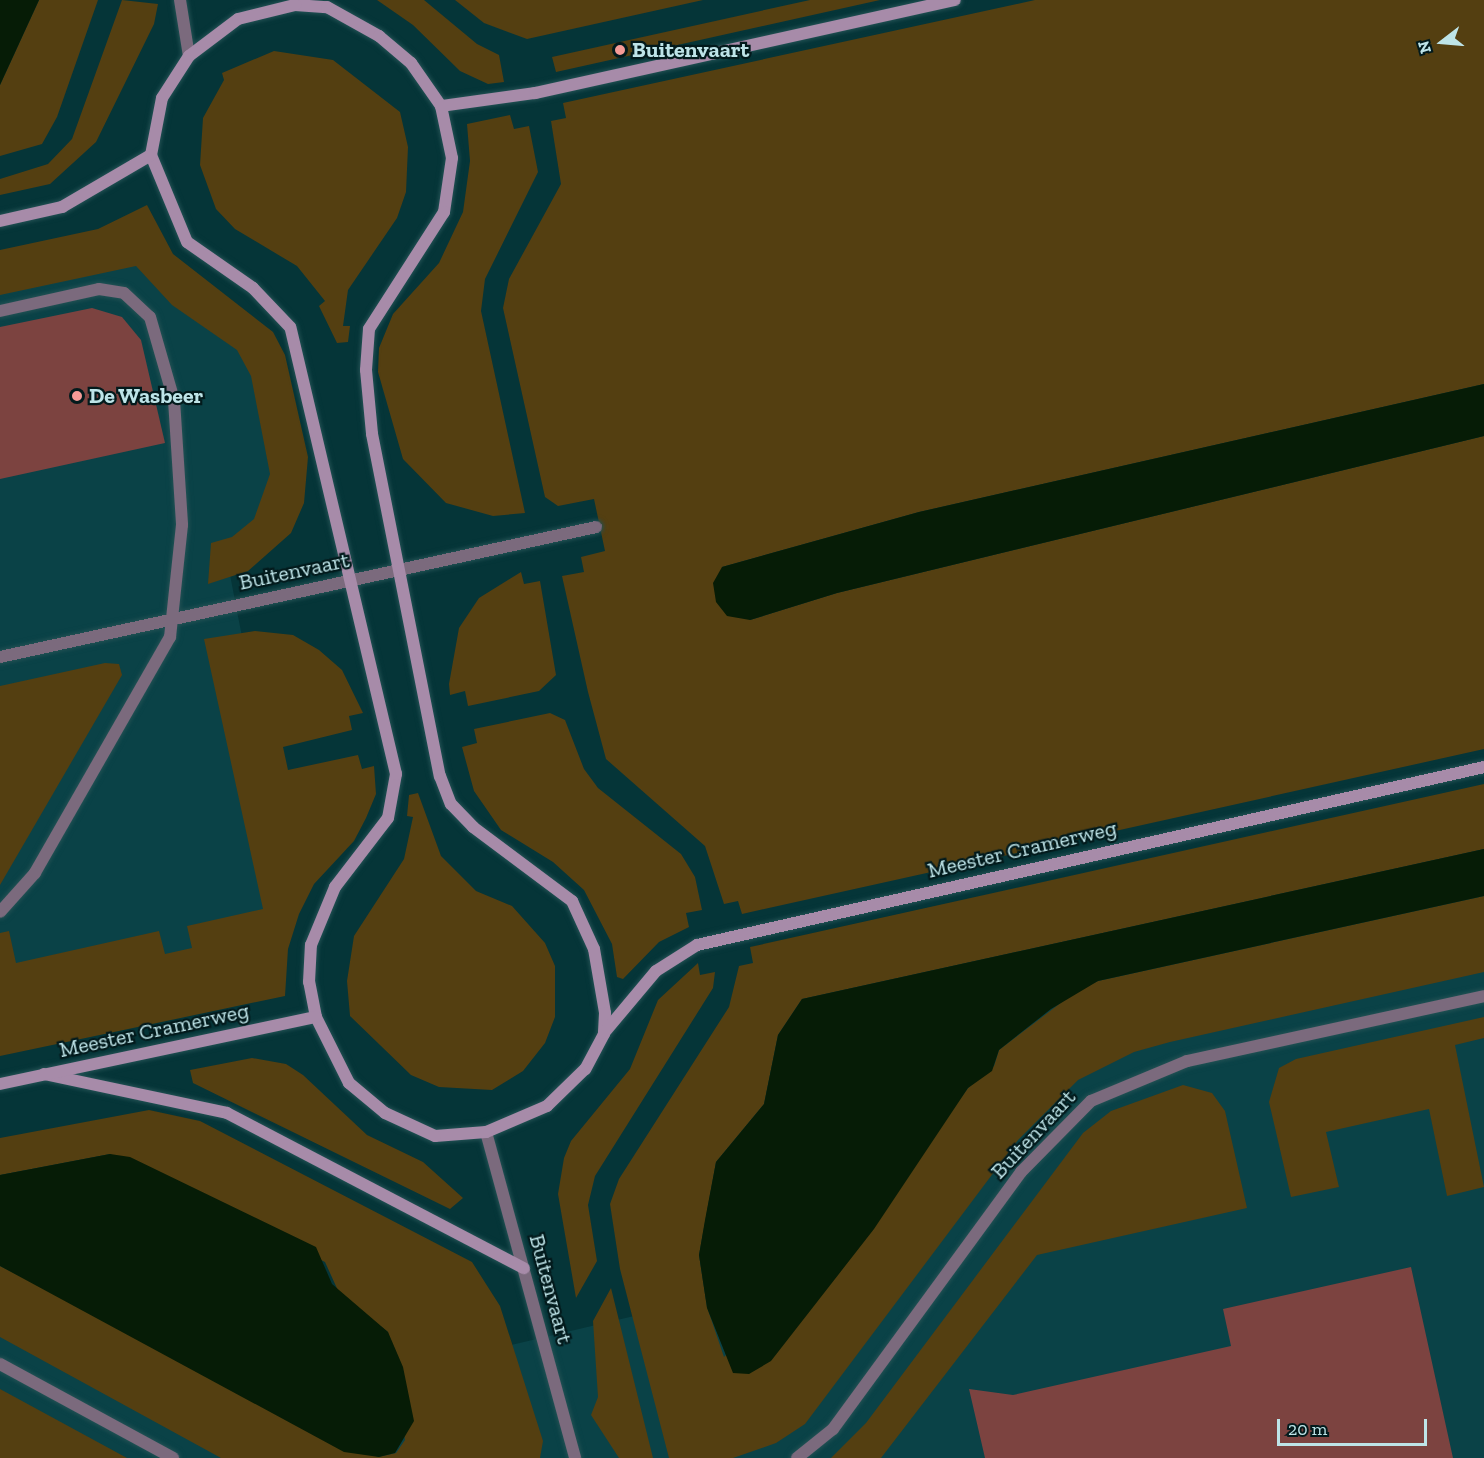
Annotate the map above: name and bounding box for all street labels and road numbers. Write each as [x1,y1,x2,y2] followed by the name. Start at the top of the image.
[236,546,352,596] street label: Buitenvaart
[925,814,1119,884] street label: Meester Cramerweg
[57,997,251,1063] street label: Meester Cramerweg
[985,1084,1081,1184] street label: Buitenvaart
[524,1231,578,1347] street label: Buitenvaart

